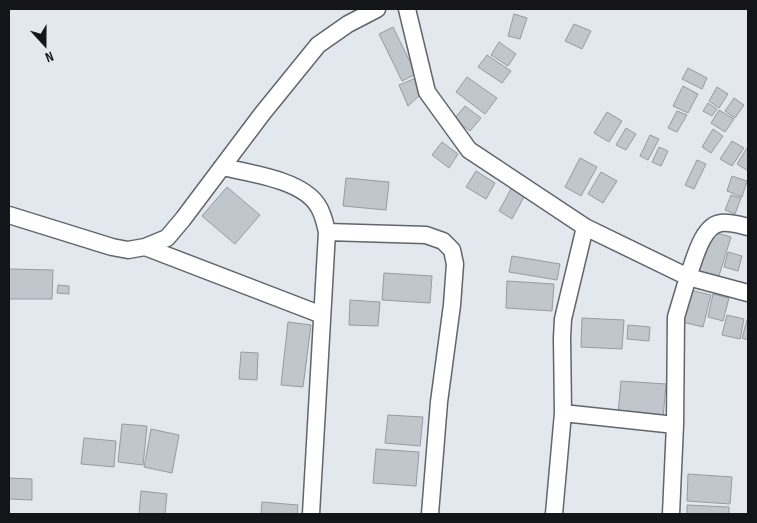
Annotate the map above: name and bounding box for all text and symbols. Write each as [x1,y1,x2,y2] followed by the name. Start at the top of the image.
[20,20,70,70] north arrow
[43,47,56,66] text: N

